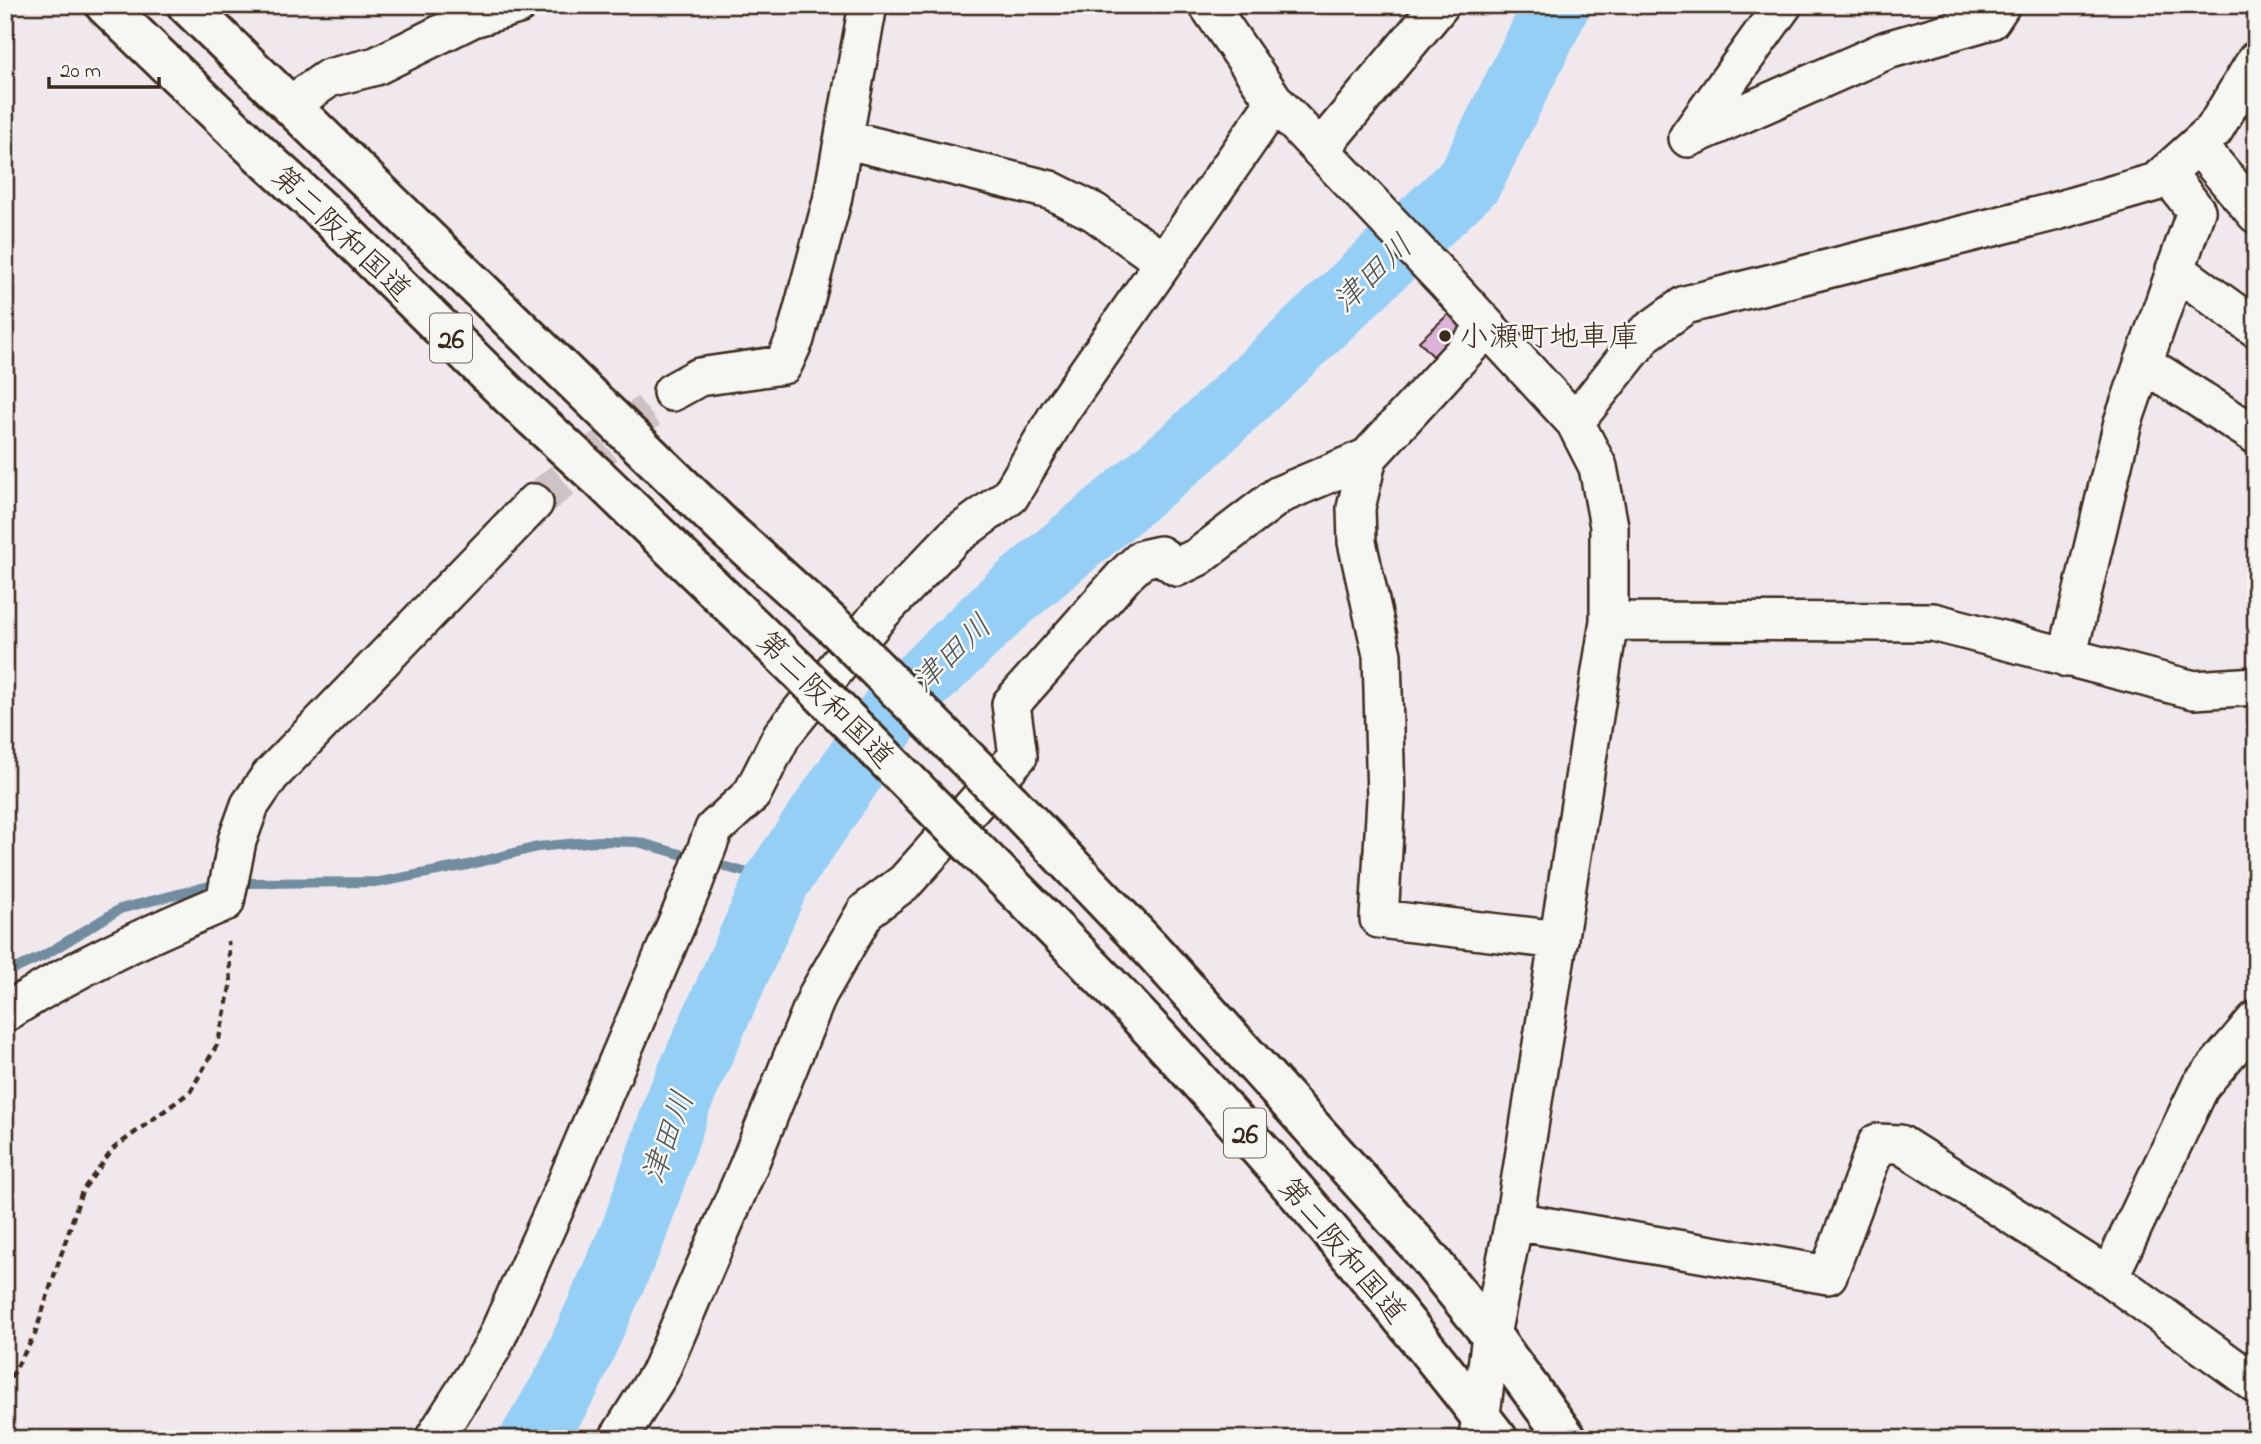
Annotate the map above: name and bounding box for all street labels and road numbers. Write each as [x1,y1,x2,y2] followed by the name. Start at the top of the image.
[260,157,420,314] street label: 第二阪和国道
[430,314,472,362] road number: 26
[745,622,903,780] street label: 第二阪和国道
[1224,1108,1266,1158] road number: 26
[1266,1169,1415,1335] street label: 第二阪和国道

